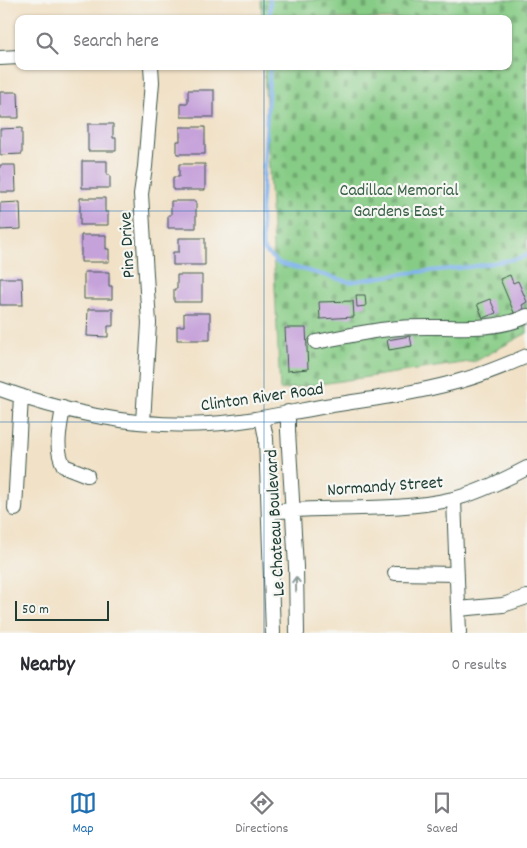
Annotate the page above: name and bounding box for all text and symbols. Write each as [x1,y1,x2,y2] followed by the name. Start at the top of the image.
[15,15,512,70] search box
[33,29,61,57] icon: search
[73,29,159,56] text: Search here
[340,179,459,225] park label: Cadillac Memorial Gardens East
[114,211,143,279] street label: Pine Drive
[199,377,325,419] street label: Clinton River Road
[260,449,293,597] street label: Le Chateau Boulevard
[326,471,444,504] street label: Normandy Street
[291,577,301,593] one-way arrow
[15,598,109,621] scale bar
[22,600,49,620] text: 50 m
[20,651,75,681] text: Nearby
[452,654,507,677] text: 0 results
[69,789,97,839] tab: Map
[235,789,288,839] tab: Directions
[427,789,458,839] tab: Saved

